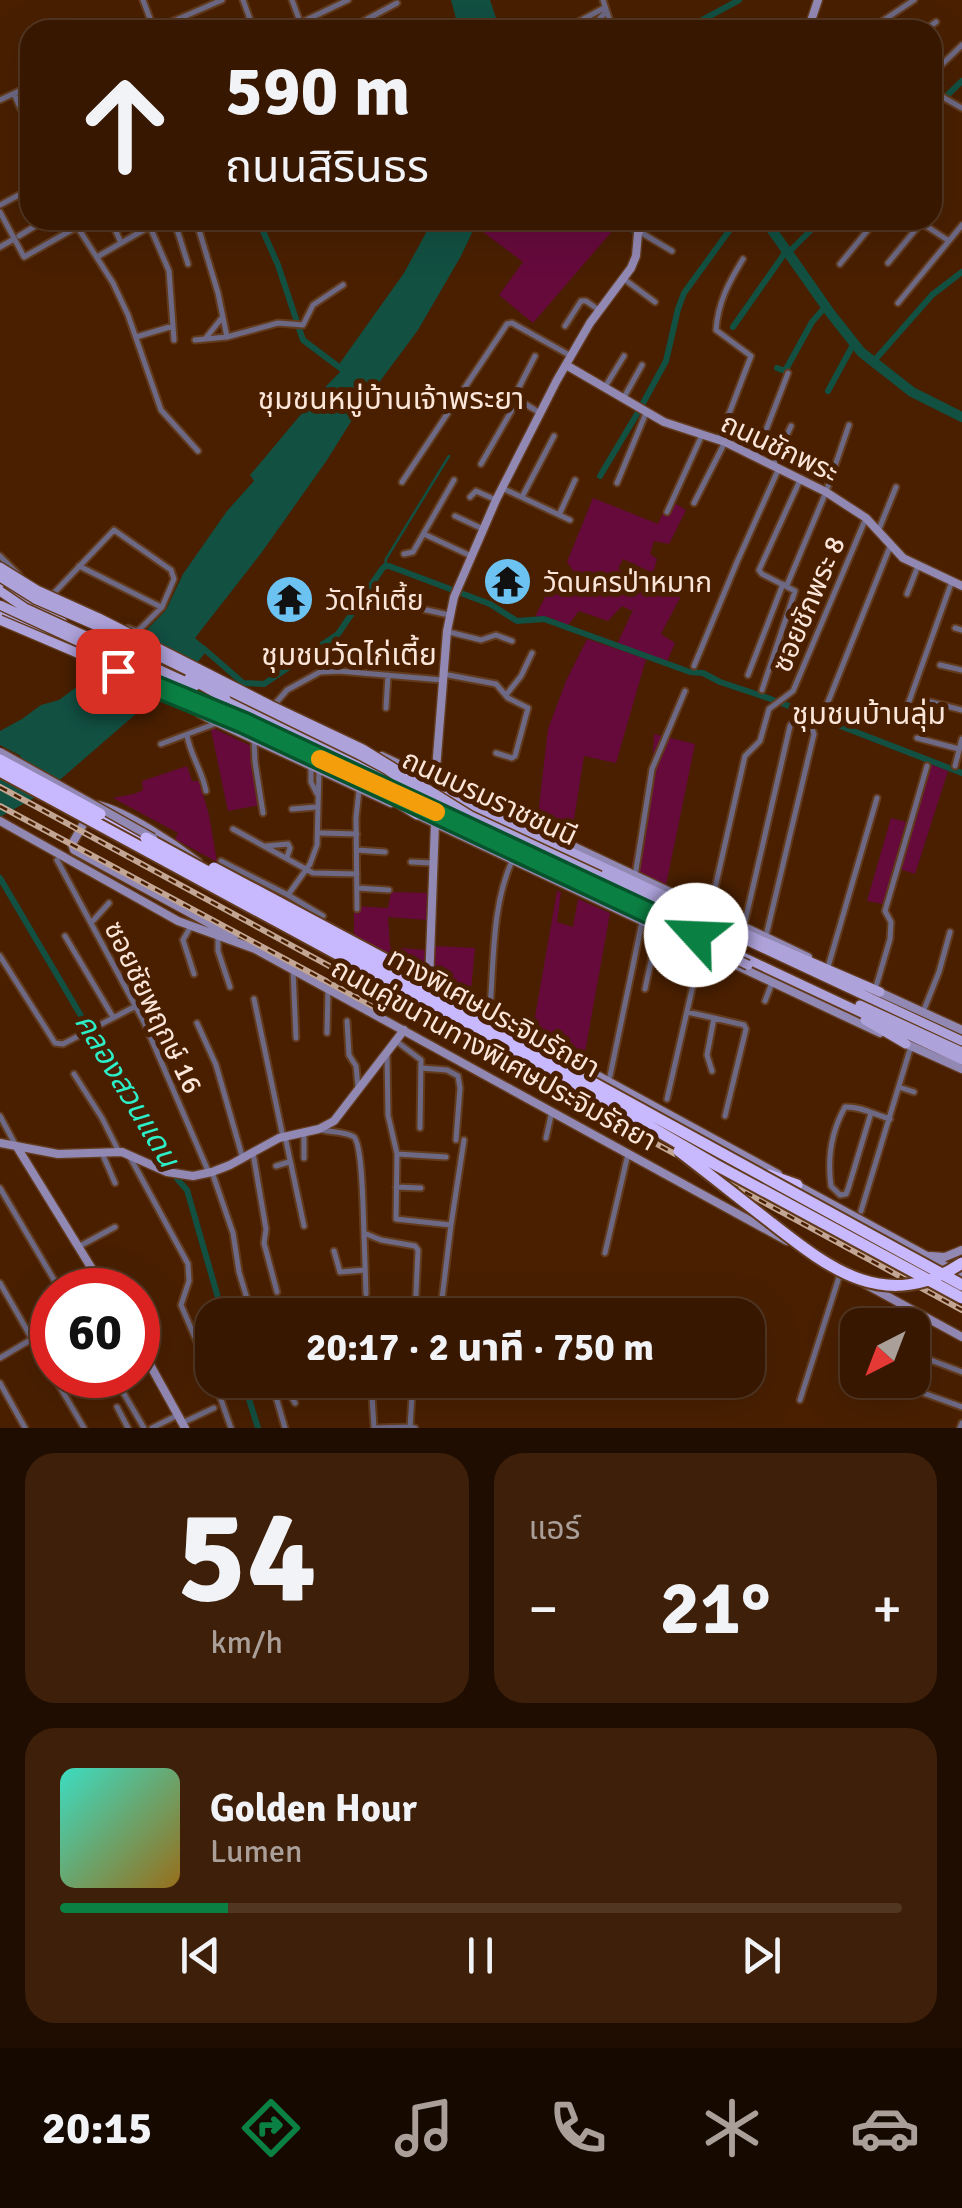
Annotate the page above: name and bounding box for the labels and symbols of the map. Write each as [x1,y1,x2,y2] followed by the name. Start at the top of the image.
[258,381,524,418] district label: ชุมชนหมู่บ้านเจ้าพระยา
[715,406,844,490] street label: ถนนชักพระ
[765,531,853,677] street label: ซอยชักพระ 8
[482,556,534,608] temple icon: วัดนครป่าหมาก
[543,566,712,600] place label: วัดนครป่าหมาก
[264,574,316,626] temple icon: วัดไก่เตี้ย
[325,581,424,618] place label: วัดไก่เตี้ย
[76,629,161,714] pin
[261,634,437,674] district label: ชุมชนวัดไก่เตี้ย
[792,696,946,733] district label: ชุมชนบ้านลุ่ม
[397,743,582,853] street label: ถนนบรมราชชนนี
[644,883,748,987] position arrow
[97,916,210,1099] street label: ซอยชัยพฤกษ์ 16
[382,941,605,1085] street label: ทางพิเศษประจิมรัถยา
[325,951,662,1159] street label: ถนนคู่ขนานทางพิเศษประจิมรัถยา
[66,1007,188,1175] water label: คลองสวนแดน
[30,1268,160,1398] speed limit sign: 60
[840,1308,930,1398] north arrow

